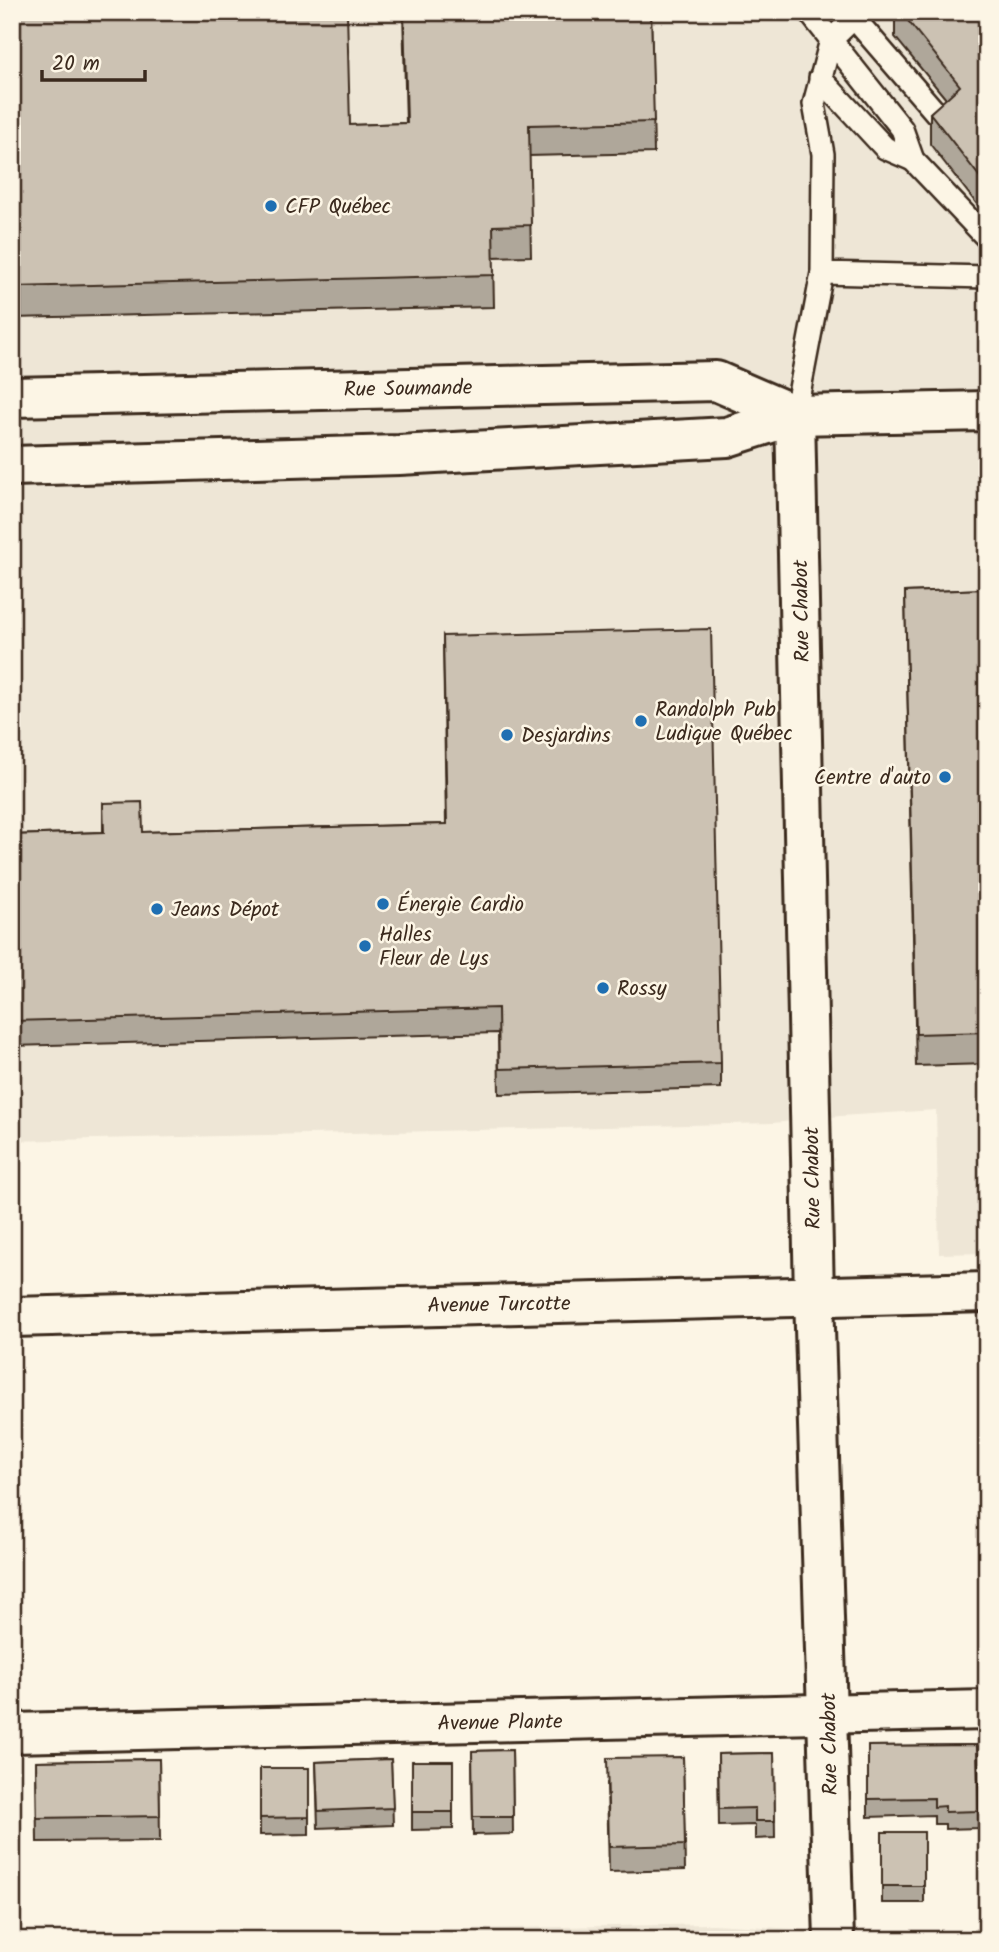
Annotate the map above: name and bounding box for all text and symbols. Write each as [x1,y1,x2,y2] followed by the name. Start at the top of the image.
[42,38,145,82] scale bar
[52,48,100,81] text: 20 m
[285,191,391,224] place label: CFP Québec
[263,198,279,214] marker: CFP Québec
[343,372,473,407] street label: Rue Soumande
[785,559,820,663] street label: Rue Chabot
[655,694,793,751] place label: Randolph Pub Ludique Québec
[633,713,649,729] marker: Randolph Pub Ludique Québec
[521,720,611,753] place label: Desjardins
[499,727,515,743] marker: Desjardins
[814,762,931,795] place label: Centre d'auto
[937,769,953,785] marker: Centre d'auto
[397,889,524,922] place label: Énergie Cardio
[171,894,280,927] place label: Jeans Dépot
[375,896,391,912] marker: Énergie Cardio
[149,901,165,917] marker: Jeans Dépot
[379,919,489,976] place label: Halles Fleur de Lys
[357,938,373,954] marker: Halles Fleur de Lys
[617,973,667,1006] place label: Rossy
[595,980,611,996] marker: Rossy
[796,1126,831,1230] street label: Rue Chabot
[427,1288,571,1323] street label: Avenue Turcotte
[813,1692,848,1796] street label: Rue Chabot
[437,1706,564,1741] street label: Avenue Plante

